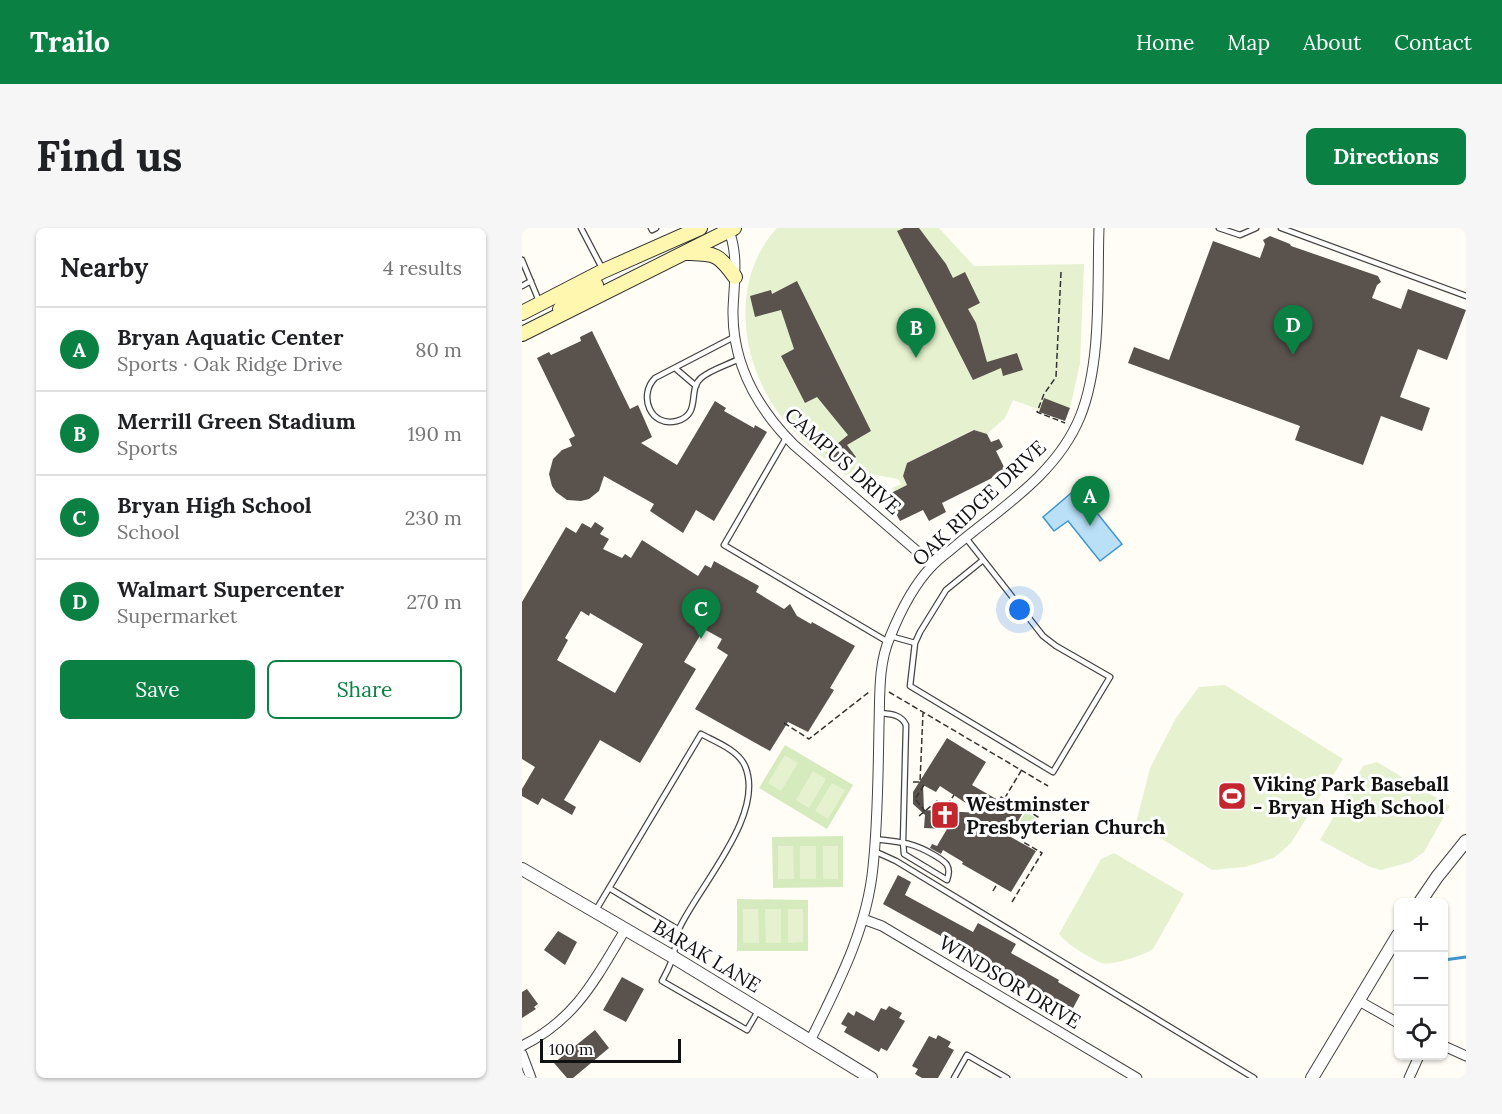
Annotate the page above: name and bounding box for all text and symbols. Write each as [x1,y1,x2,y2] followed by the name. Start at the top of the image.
[30,24,110,60] text: Trailo
[1136,29,1194,56] text: Home
[1227,29,1270,56] text: Map
[1303,29,1361,56] text: About
[1394,29,1472,56] text: Contact
[1306,128,1466,185] button: Directions
[36,129,182,183] text: Find us
[60,251,148,284] text: Nearby
[383,255,462,280] text: 4 results
[1274,306,1312,355] pin: D
[896,308,936,358] pin: B
[117,323,343,351] text: Bryan Aquatic Center
[73,337,86,362] text: A
[415,337,462,362] text: 80 m
[117,351,343,376] text: Sports · Oak Ridge Drive
[780,402,907,519] street label: CAMPUS DRIVE
[117,407,356,435] text: Merrill Green Stadium
[73,421,86,446] text: B
[408,421,462,446] text: 190 m
[907,434,1051,571] street label: OAK RIDGE DRIVE
[117,435,178,460] text: Sports
[1070,476,1110,526] pin: A
[117,491,312,519] text: Bryan High School
[73,505,86,530] text: C
[405,505,462,530] text: 230 m
[117,519,180,544] text: School
[117,575,344,603] text: Walmart Supercenter
[72,589,87,614] text: D
[406,589,462,614] text: 270 m
[682,590,720,639] pin: C
[1005,595,1034,624] your location
[117,603,237,628] text: Supermarket
[60,660,255,719] button: Save
[267,660,462,719] button: Share
[1253,771,1449,819] place label: Viking Park Baseball - Bryan High School
[1216,780,1248,812] sports icon: Viking Park Baseball - Bryan High School
[966,791,1166,839] place label: Westminster Presbyterian Church
[929,799,961,831] church icon: Westminster Presbyterian Church
[1394,898,1448,1060] map controls
[1394,898,1448,952] button: +
[649,914,766,998] street label: BARAK LANE
[935,929,1086,1034] street label: WINDSOR DRIVE
[1394,952,1448,1006] button: −
[1394,1006,1448,1060] button: locate
[540,1036,681,1064] scale bar
[549,1039,593,1059] text: 100 m

